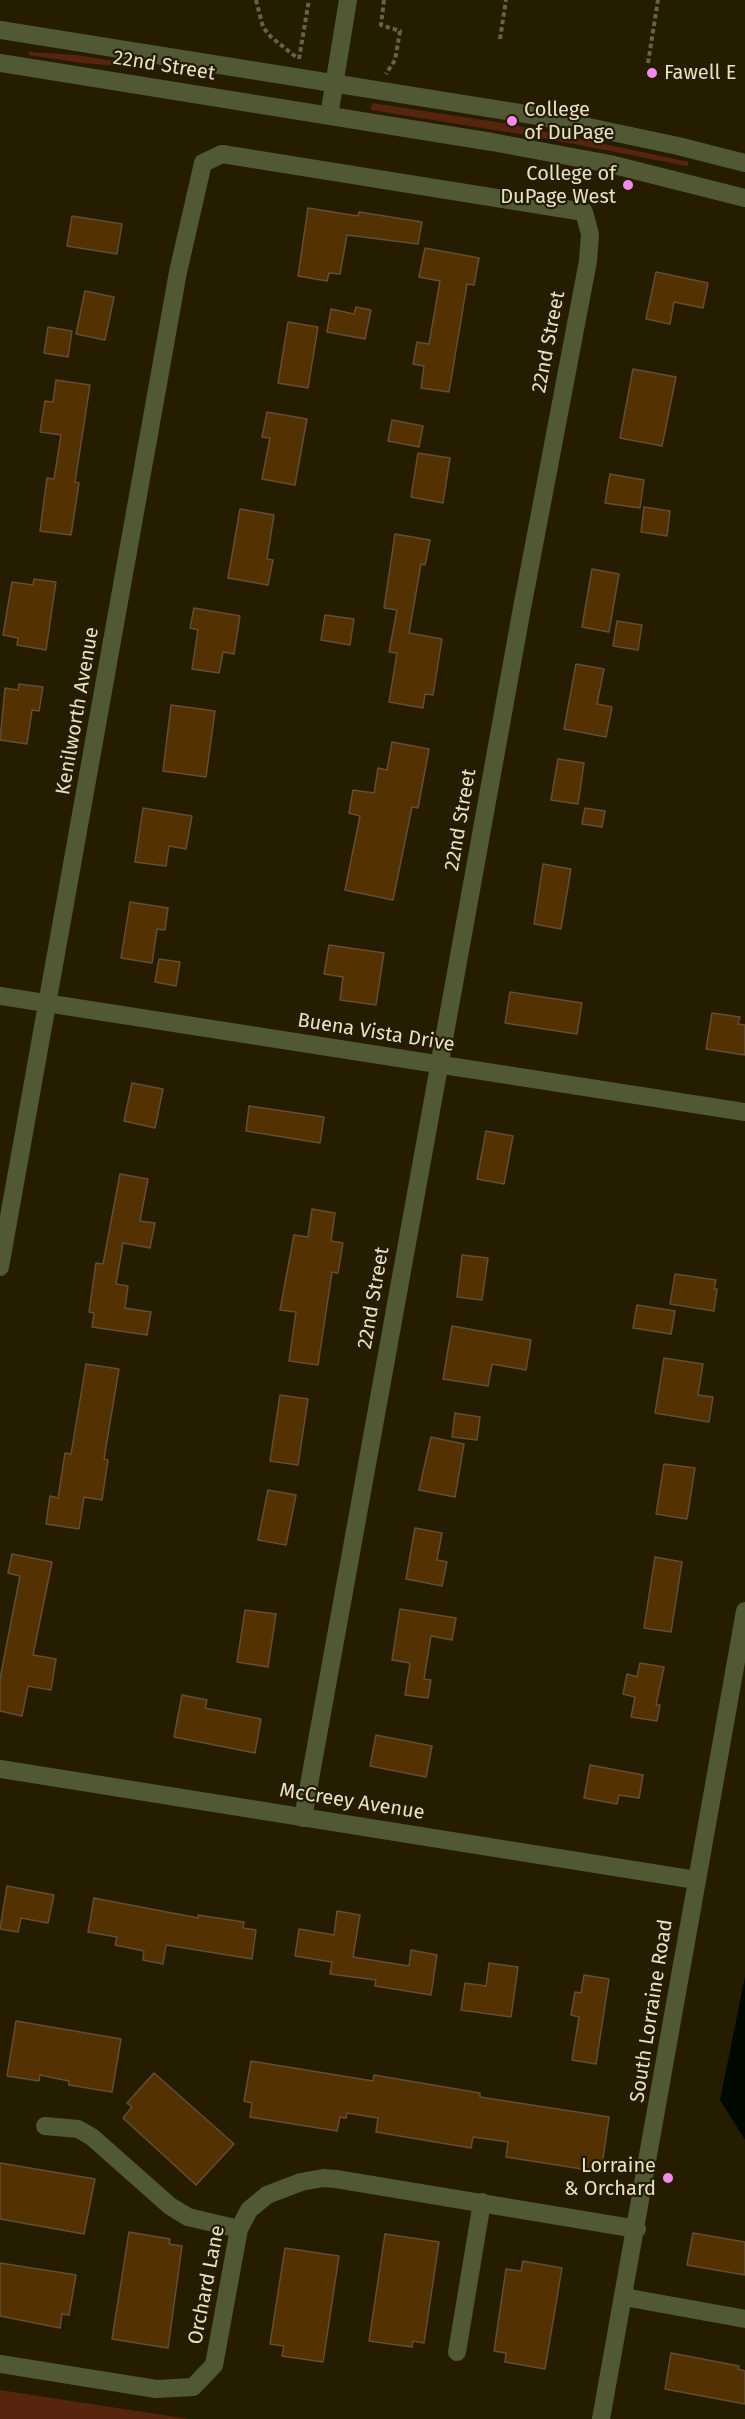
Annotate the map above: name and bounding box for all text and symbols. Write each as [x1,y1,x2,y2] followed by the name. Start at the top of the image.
[111,46,217,86] street label: 22nd Street
[664,61,736,85] place label: Fawell E
[645,66,659,80] marker: Fawell E
[524,98,614,145] place label: College of DuPage
[505,114,519,128] marker: College of DuPage
[500,162,616,209] place label: College of DuPage West
[621,178,635,192] marker: College of DuPage West
[527,289,571,395] street label: 22nd Street
[51,625,105,797] street label: Kenilworth Avenue
[440,767,482,873] street label: 22nd Street
[296,1009,456,1057] street label: Buena Vista Drive
[353,1245,395,1351] street label: 22nd Street
[278,1779,426,1825] street label: McCreey Avenue
[626,1918,678,2104] street label: South Lorraine Road
[564,2154,656,2201] place label: Lorraine & Orchard
[661,2171,675,2185] marker: Lorraine & Orchard
[184,2223,230,2347] street label: Orchard Lane

